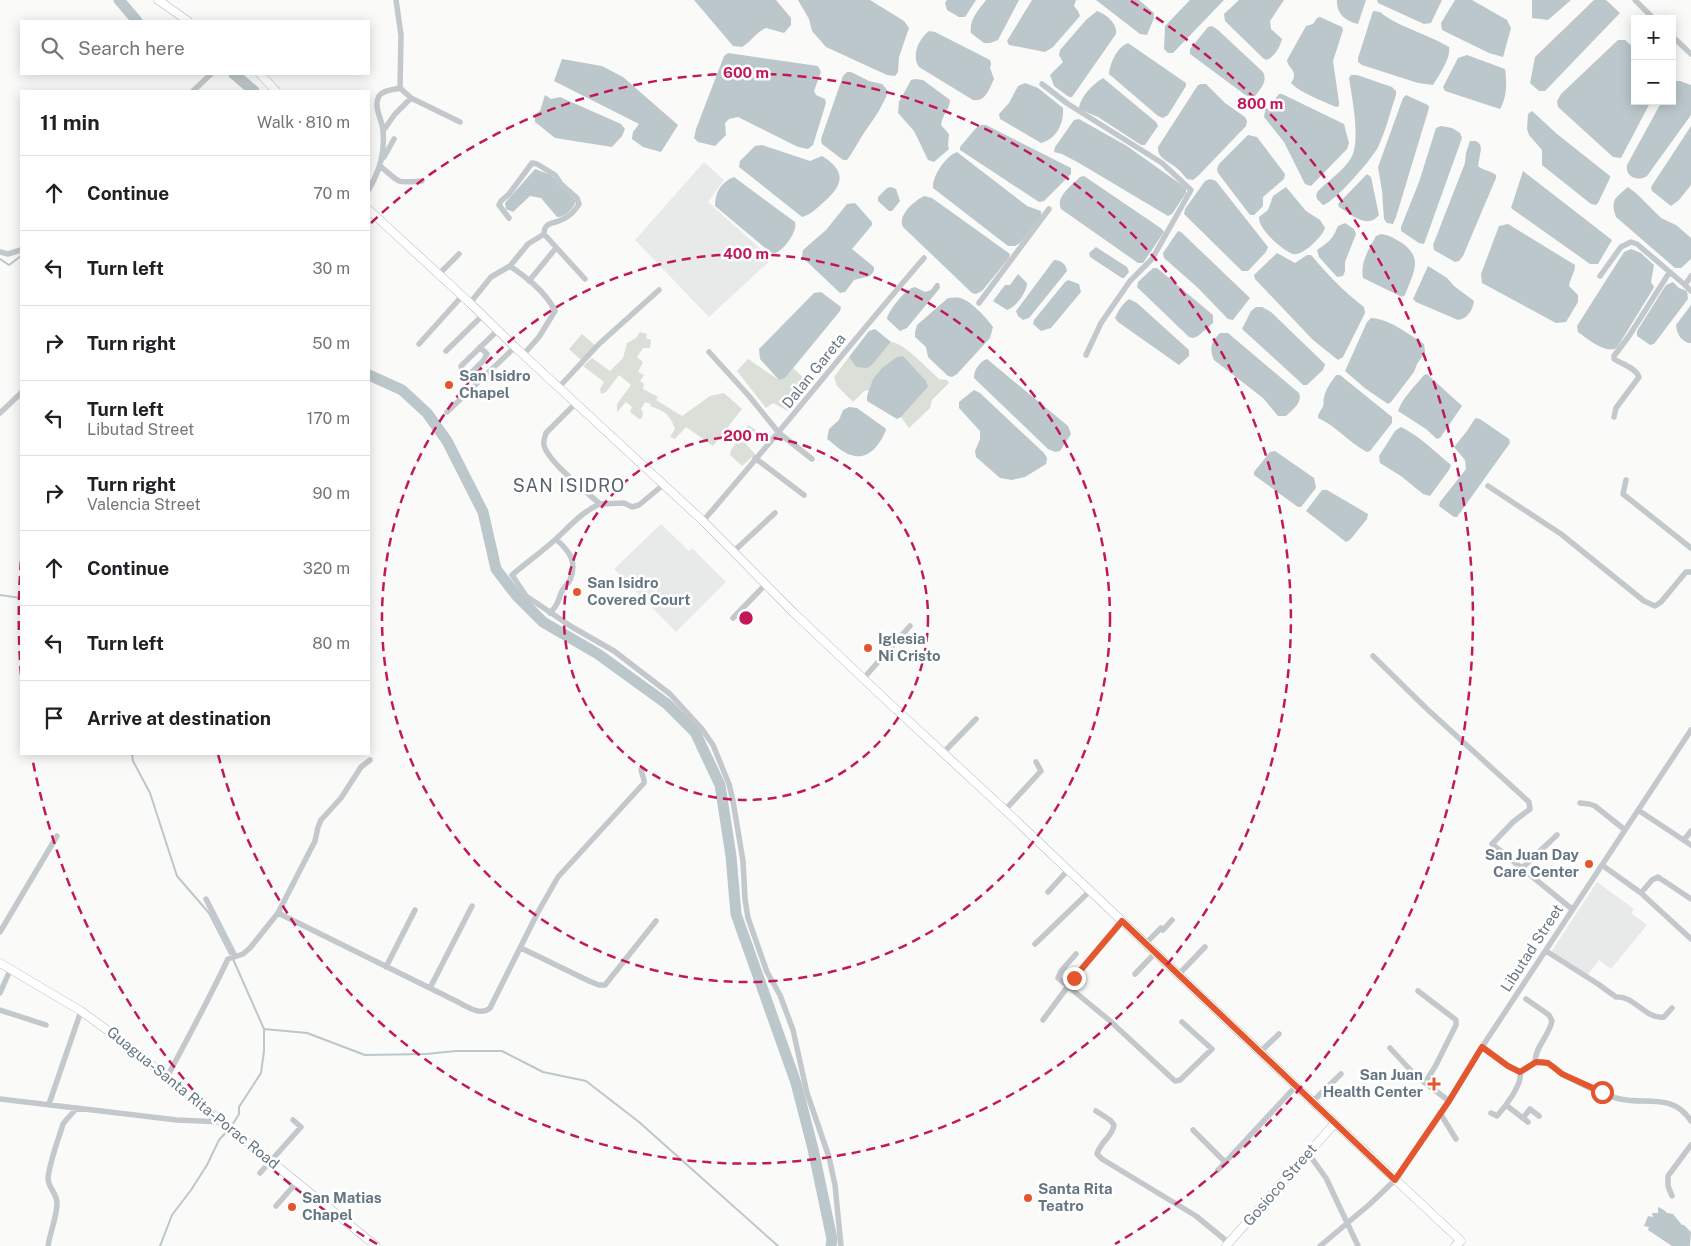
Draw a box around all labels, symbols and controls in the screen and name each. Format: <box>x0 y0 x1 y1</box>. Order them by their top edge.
map controls <box>1631 15 1676 105</box>
button: + <box>1631 15 1676 60</box>
search box <box>20 20 370 75</box>
icon: search <box>38 34 66 62</box>
text: Search here <box>78 37 185 59</box>
button: − <box>1631 60 1676 105</box>
text: 600 m <box>723 64 769 81</box>
text: 800 m <box>1237 95 1283 112</box>
text: 11 min <box>40 110 100 135</box>
text: Walk · 810 m <box>257 113 350 132</box>
icon: ahead <box>40 179 68 207</box>
text: Continue <box>87 182 169 204</box>
text: 70 m <box>313 184 350 203</box>
text: 400 m <box>723 245 769 262</box>
icon: left <box>40 254 68 282</box>
text: Turn left <box>87 257 164 279</box>
text: 30 m <box>313 259 350 278</box>
icon: right <box>40 329 68 357</box>
street label: Dalan Gareta <box>778 330 849 411</box>
text: Turn right <box>87 332 176 354</box>
text: 50 m <box>312 334 350 353</box>
place label: San Isidro Chapel <box>459 367 531 401</box>
marker: San Isidro Chapel <box>443 379 455 391</box>
text: Turn left <box>87 398 164 420</box>
icon: left <box>40 404 68 432</box>
text: 170 m <box>307 409 350 428</box>
text: Libutad Street <box>87 420 194 439</box>
text: 200 m <box>723 427 769 444</box>
text: Turn right <box>87 473 176 495</box>
district label: SAN ISIDRO <box>513 475 625 496</box>
icon: right <box>40 479 68 507</box>
text: 90 m <box>313 484 350 503</box>
text: Valencia Street <box>87 495 201 514</box>
icon: ahead <box>40 554 68 582</box>
text: Continue <box>87 557 169 579</box>
text: 320 m <box>303 559 350 578</box>
place label: San Isidro Covered Court <box>587 574 690 608</box>
marker: San Isidro Covered Court <box>571 586 583 598</box>
centre of rings <box>737 609 755 627</box>
icon: left <box>40 629 68 657</box>
place label: Iglesia Ni Cristo <box>878 630 941 664</box>
text: Turn left <box>87 632 164 654</box>
text: 80 m <box>312 634 350 653</box>
marker: Iglesia Ni Cristo <box>862 642 874 654</box>
icon: arrive <box>40 704 68 732</box>
text: Arrive at destination <box>87 707 271 729</box>
place label: San Juan Day Care Center <box>1485 846 1580 880</box>
marker: San Juan Day Care Center <box>1583 858 1595 870</box>
street label: Libutad Street <box>1497 901 1566 995</box>
route end <box>1063 967 1086 990</box>
street label: Guagua-Santa Rita-Porac Road <box>104 1023 283 1172</box>
place label: San Juan Health Center <box>1323 1066 1423 1100</box>
marker: San Juan Health Center <box>1427 1077 1441 1091</box>
route start <box>1591 1081 1614 1104</box>
street label: Gosioco Street <box>1239 1140 1320 1229</box>
place label: Santa Rita Teatro <box>1038 1180 1113 1214</box>
place label: San Matias Chapel <box>302 1189 382 1223</box>
marker: Santa Rita Teatro <box>1022 1192 1034 1204</box>
marker: San Matias Chapel <box>286 1201 298 1213</box>

